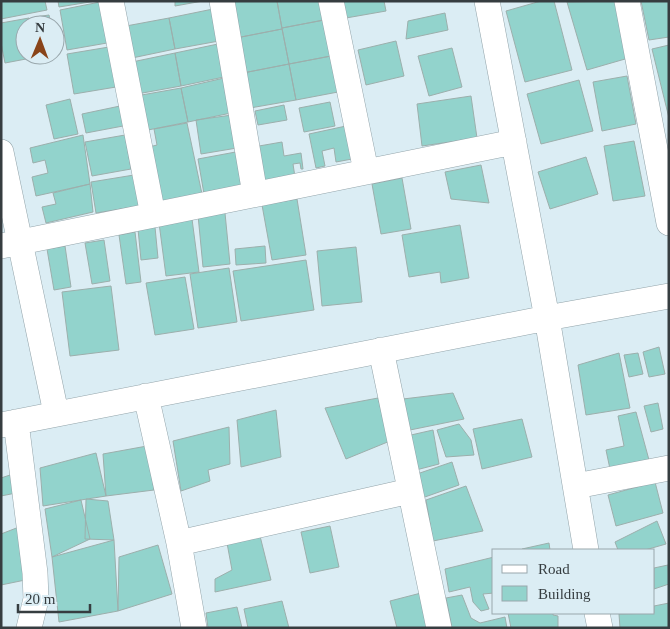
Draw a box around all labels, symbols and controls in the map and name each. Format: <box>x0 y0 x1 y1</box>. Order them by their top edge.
north arrow <box>15 15 65 65</box>
text: N <box>35 20 45 35</box>
legend <box>492 549 655 614</box>
text: Road <box>538 561 570 577</box>
scale bar <box>18 582 90 614</box>
text: Building <box>538 586 591 602</box>
text: 20 m <box>25 591 56 607</box>

